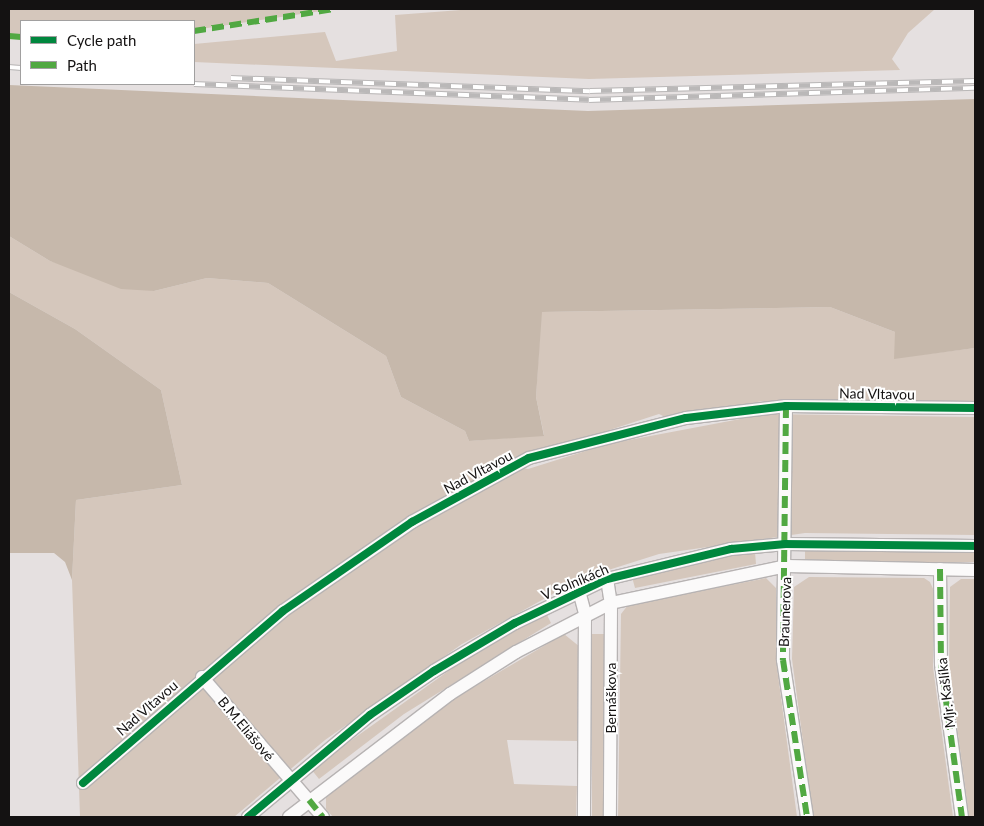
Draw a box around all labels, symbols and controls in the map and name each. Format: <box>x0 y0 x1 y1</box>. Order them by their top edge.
legend <box>20 20 195 85</box>
text: Cycle path <box>67 31 136 49</box>
text: Path <box>67 56 97 74</box>
street label: Nad Vltavou <box>839 385 915 403</box>
street label: Nad Vltavou <box>440 447 516 497</box>
street label: V Solníkách <box>539 560 611 604</box>
street label: Braunerova <box>775 577 795 647</box>
street label: Mjr. Kašlíka <box>933 657 959 729</box>
street label: Bernáškova <box>603 663 619 733</box>
street label: Nad Vltavou <box>113 677 181 739</box>
street label: B.M.Eliášové <box>214 694 278 764</box>

